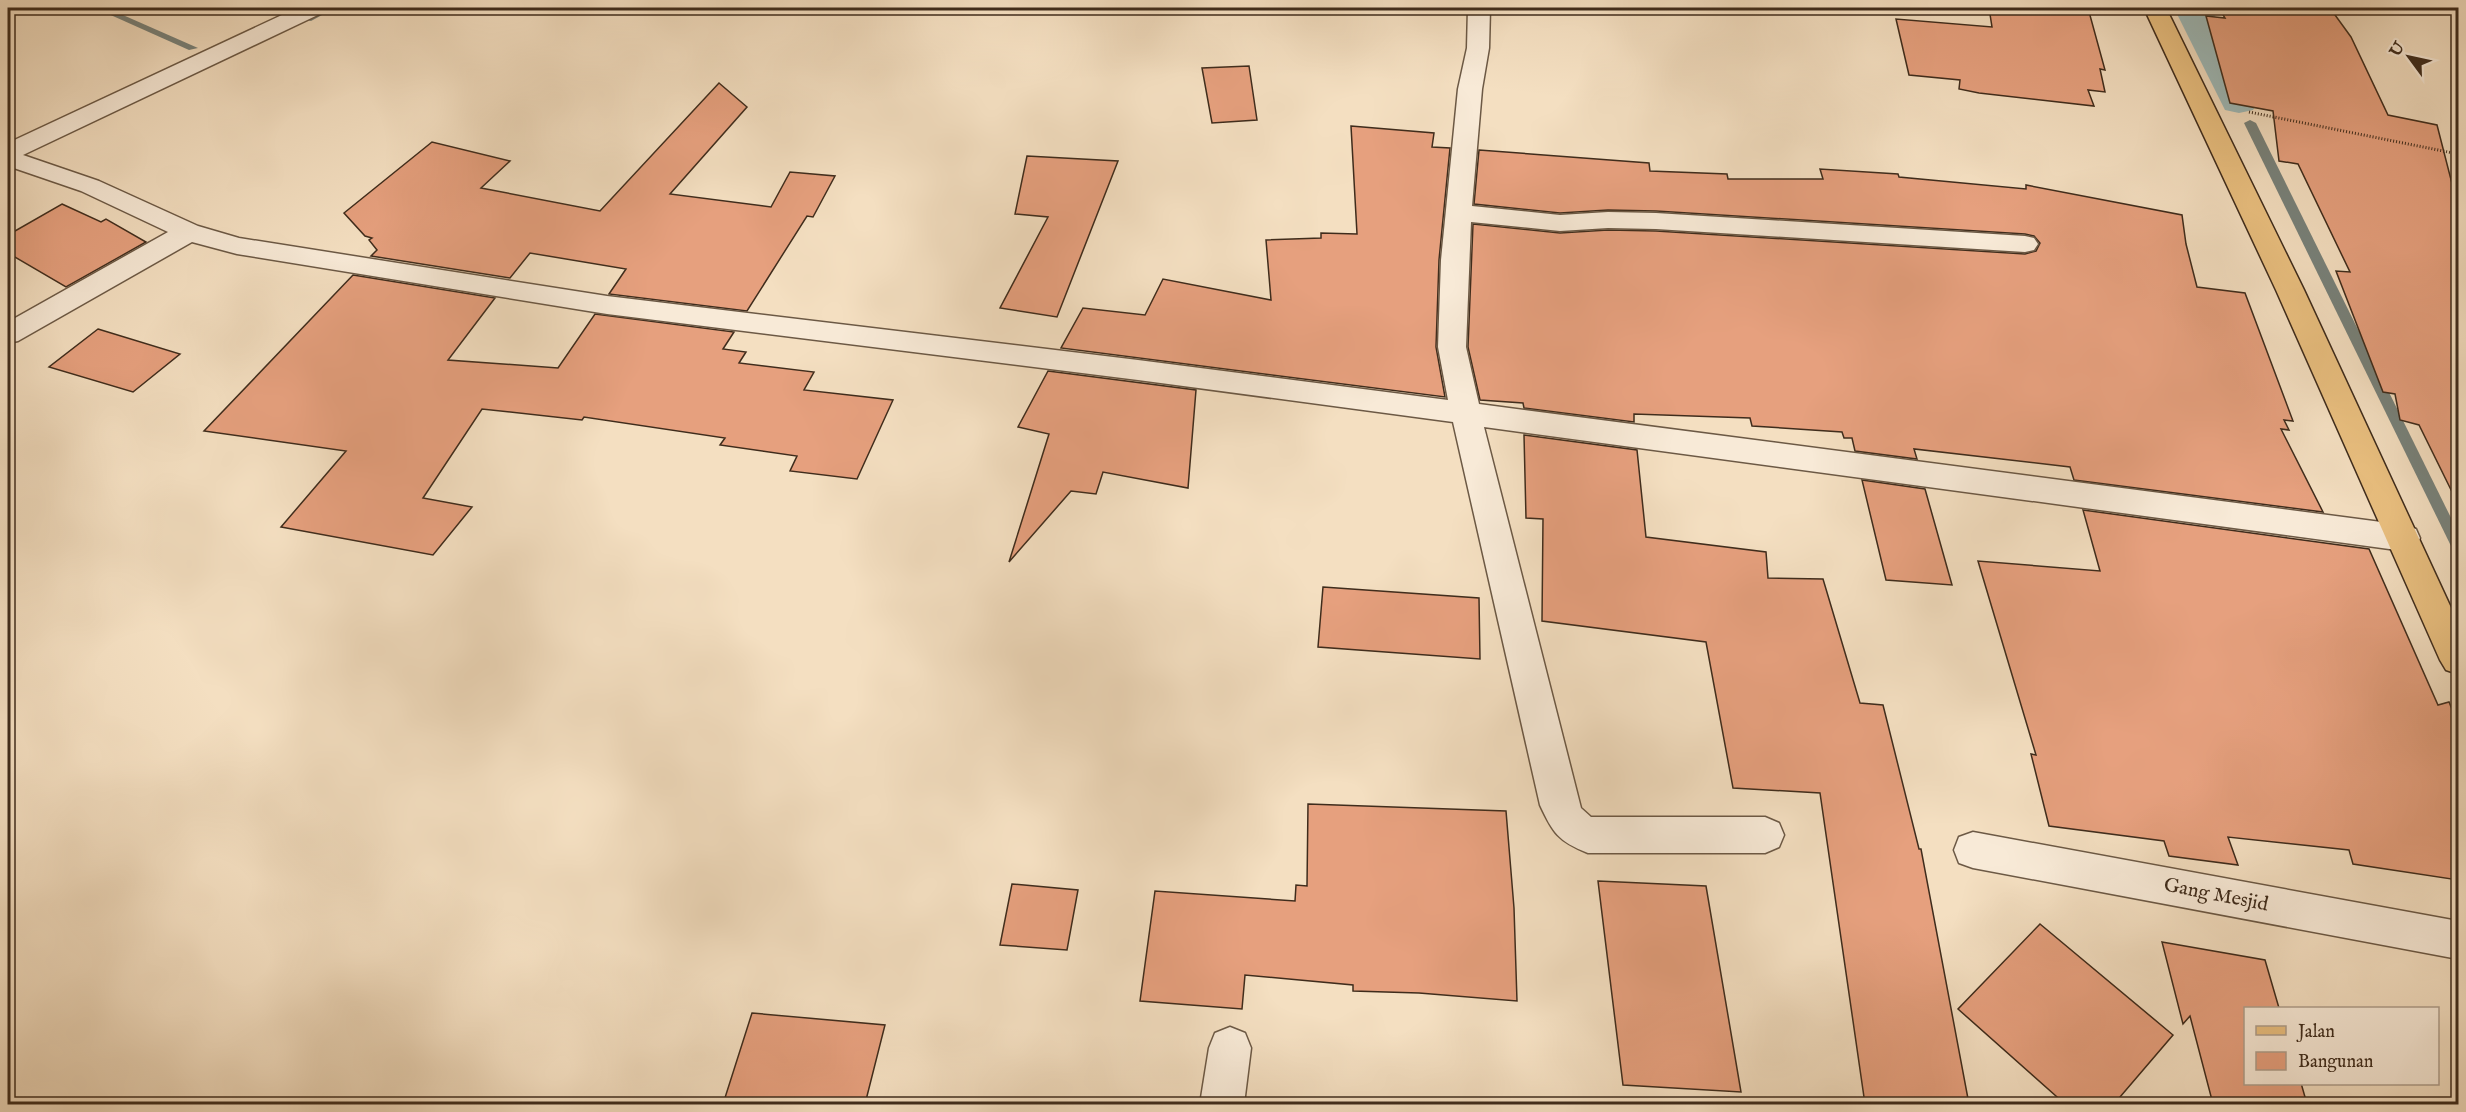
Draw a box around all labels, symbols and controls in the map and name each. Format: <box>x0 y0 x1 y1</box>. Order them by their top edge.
north arrow <box>2379 27 2439 87</box>
text: U <box>2385 38 2410 62</box>
street label: Gang Mesjid <box>2162 873 2271 917</box>
legend <box>2244 1007 2439 1085</box>
text: Jalan <box>2296 1021 2335 1044</box>
text: Bangunan <box>2298 1051 2374 1074</box>

